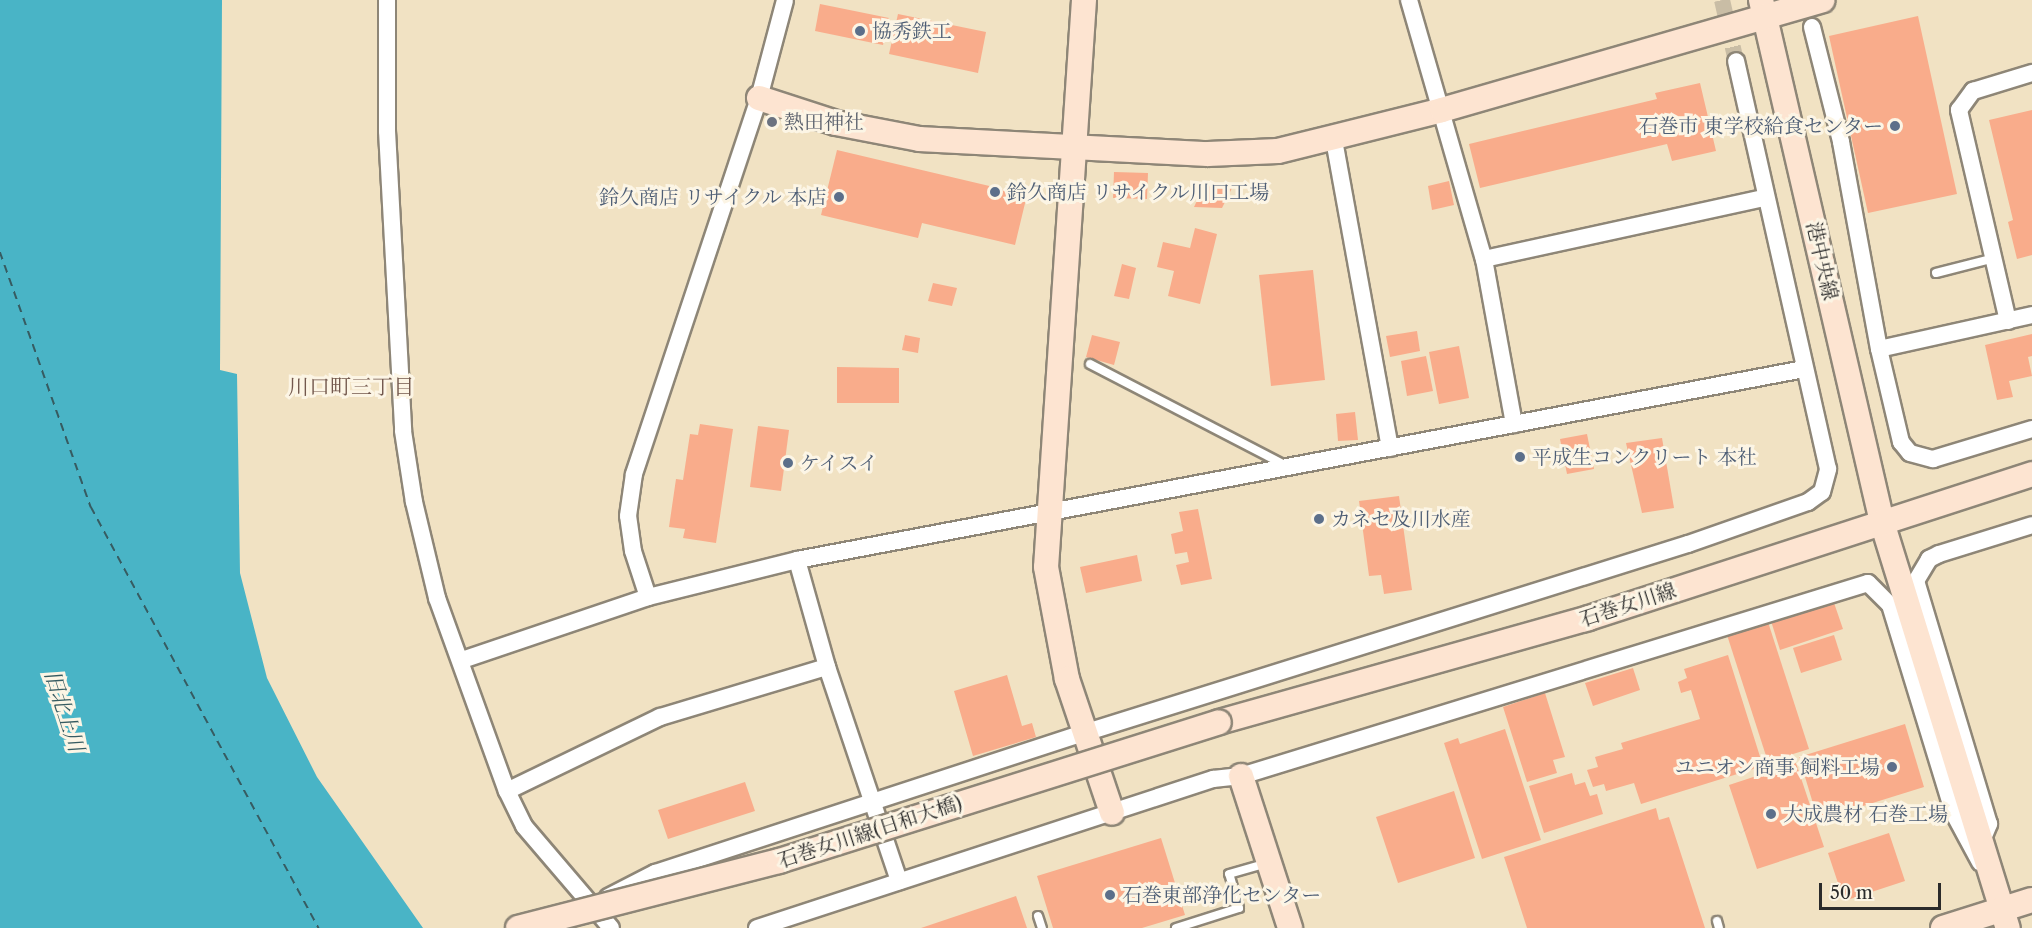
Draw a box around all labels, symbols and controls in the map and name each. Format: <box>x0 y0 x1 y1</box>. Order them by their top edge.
place label: 協秀鉄工 <box>872 19 952 43</box>
marker: 協秀鉄工 <box>853 24 867 38</box>
place label: 熱田神社 <box>784 110 864 134</box>
place label: 石巻市 東学校給食センター <box>1638 114 1883 138</box>
marker: 熱田神社 <box>765 115 779 129</box>
marker: 石巻市 東学校給食センター <box>1888 119 1902 133</box>
place label: 鈴久商店 リサイクル川口工場 <box>1007 180 1272 204</box>
place label: 鈴久商店 リサイクル 本店 <box>596 185 827 209</box>
marker: 鈴久商店 リサイクル川口工場 <box>988 185 1002 199</box>
marker: 鈴久商店 リサイクル 本店 <box>832 190 846 204</box>
street label: 港中央線 <box>1801 219 1843 303</box>
district label: 川口町三丁目 <box>288 374 414 400</box>
place label: 平成生コンクリート 本社 <box>1532 445 1757 469</box>
marker: 平成生コンクリート 本社 <box>1513 450 1527 464</box>
place label: ケイスイ <box>800 451 880 475</box>
marker: ケイスイ <box>781 456 795 470</box>
place label: カネセ及川水産 <box>1331 507 1471 531</box>
marker: カネセ及川水産 <box>1312 512 1326 526</box>
street label: 石巻女川線 <box>1577 578 1679 632</box>
water label: 旧北上川 <box>39 667 89 755</box>
place label: ユニオン商事 飼料工場 <box>1675 755 1880 779</box>
marker: ユニオン商事 飼料工場 <box>1885 760 1899 774</box>
street label: 石巻女川線(日和大橋) <box>775 791 965 873</box>
place label: 大成農材 石巻工場 <box>1783 802 1948 826</box>
marker: 大成農材 石巻工場 <box>1764 807 1778 821</box>
scale bar <box>1822 871 1944 909</box>
text: 50 m <box>1830 882 1873 904</box>
place label: 石巻東部浄化センター <box>1122 883 1322 907</box>
marker: 石巻東部浄化センター <box>1103 888 1117 902</box>

